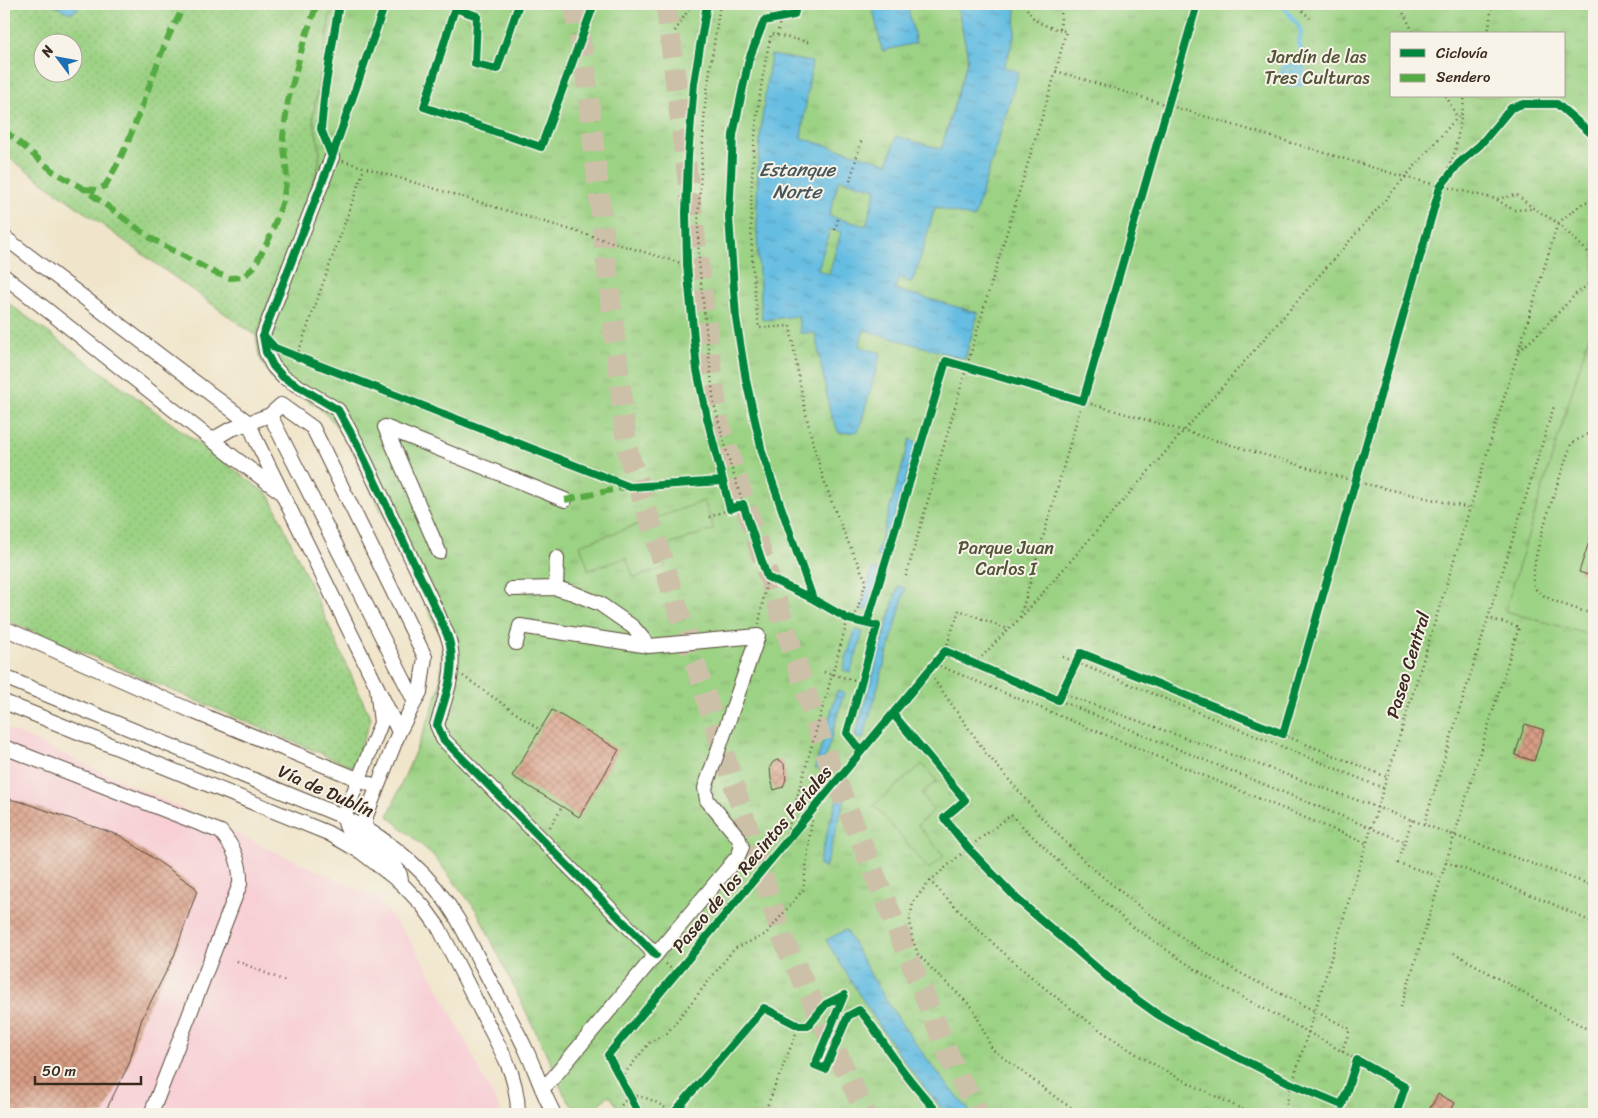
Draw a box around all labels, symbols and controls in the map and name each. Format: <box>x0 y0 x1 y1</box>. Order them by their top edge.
north arrow <box>32 32 82 82</box>
legend <box>1390 32 1566 98</box>
text: N <box>34 40 61 63</box>
text: Ciclovía <box>1436 40 1488 66</box>
park label: Jardín de las Tres Culturas <box>1264 41 1370 94</box>
text: Sendero <box>1436 64 1491 90</box>
water label: Estanque Norte <box>759 153 837 208</box>
park label: Parque Juan Carlos I <box>958 532 1054 585</box>
street label: Paseo Central <box>1377 607 1440 722</box>
street label: Vía de Dublín <box>273 756 380 827</box>
street label: Paseo de los Recintos Feriales <box>664 757 841 960</box>
scale bar <box>35 1053 141 1085</box>
text: 50 m <box>42 1058 77 1084</box>

